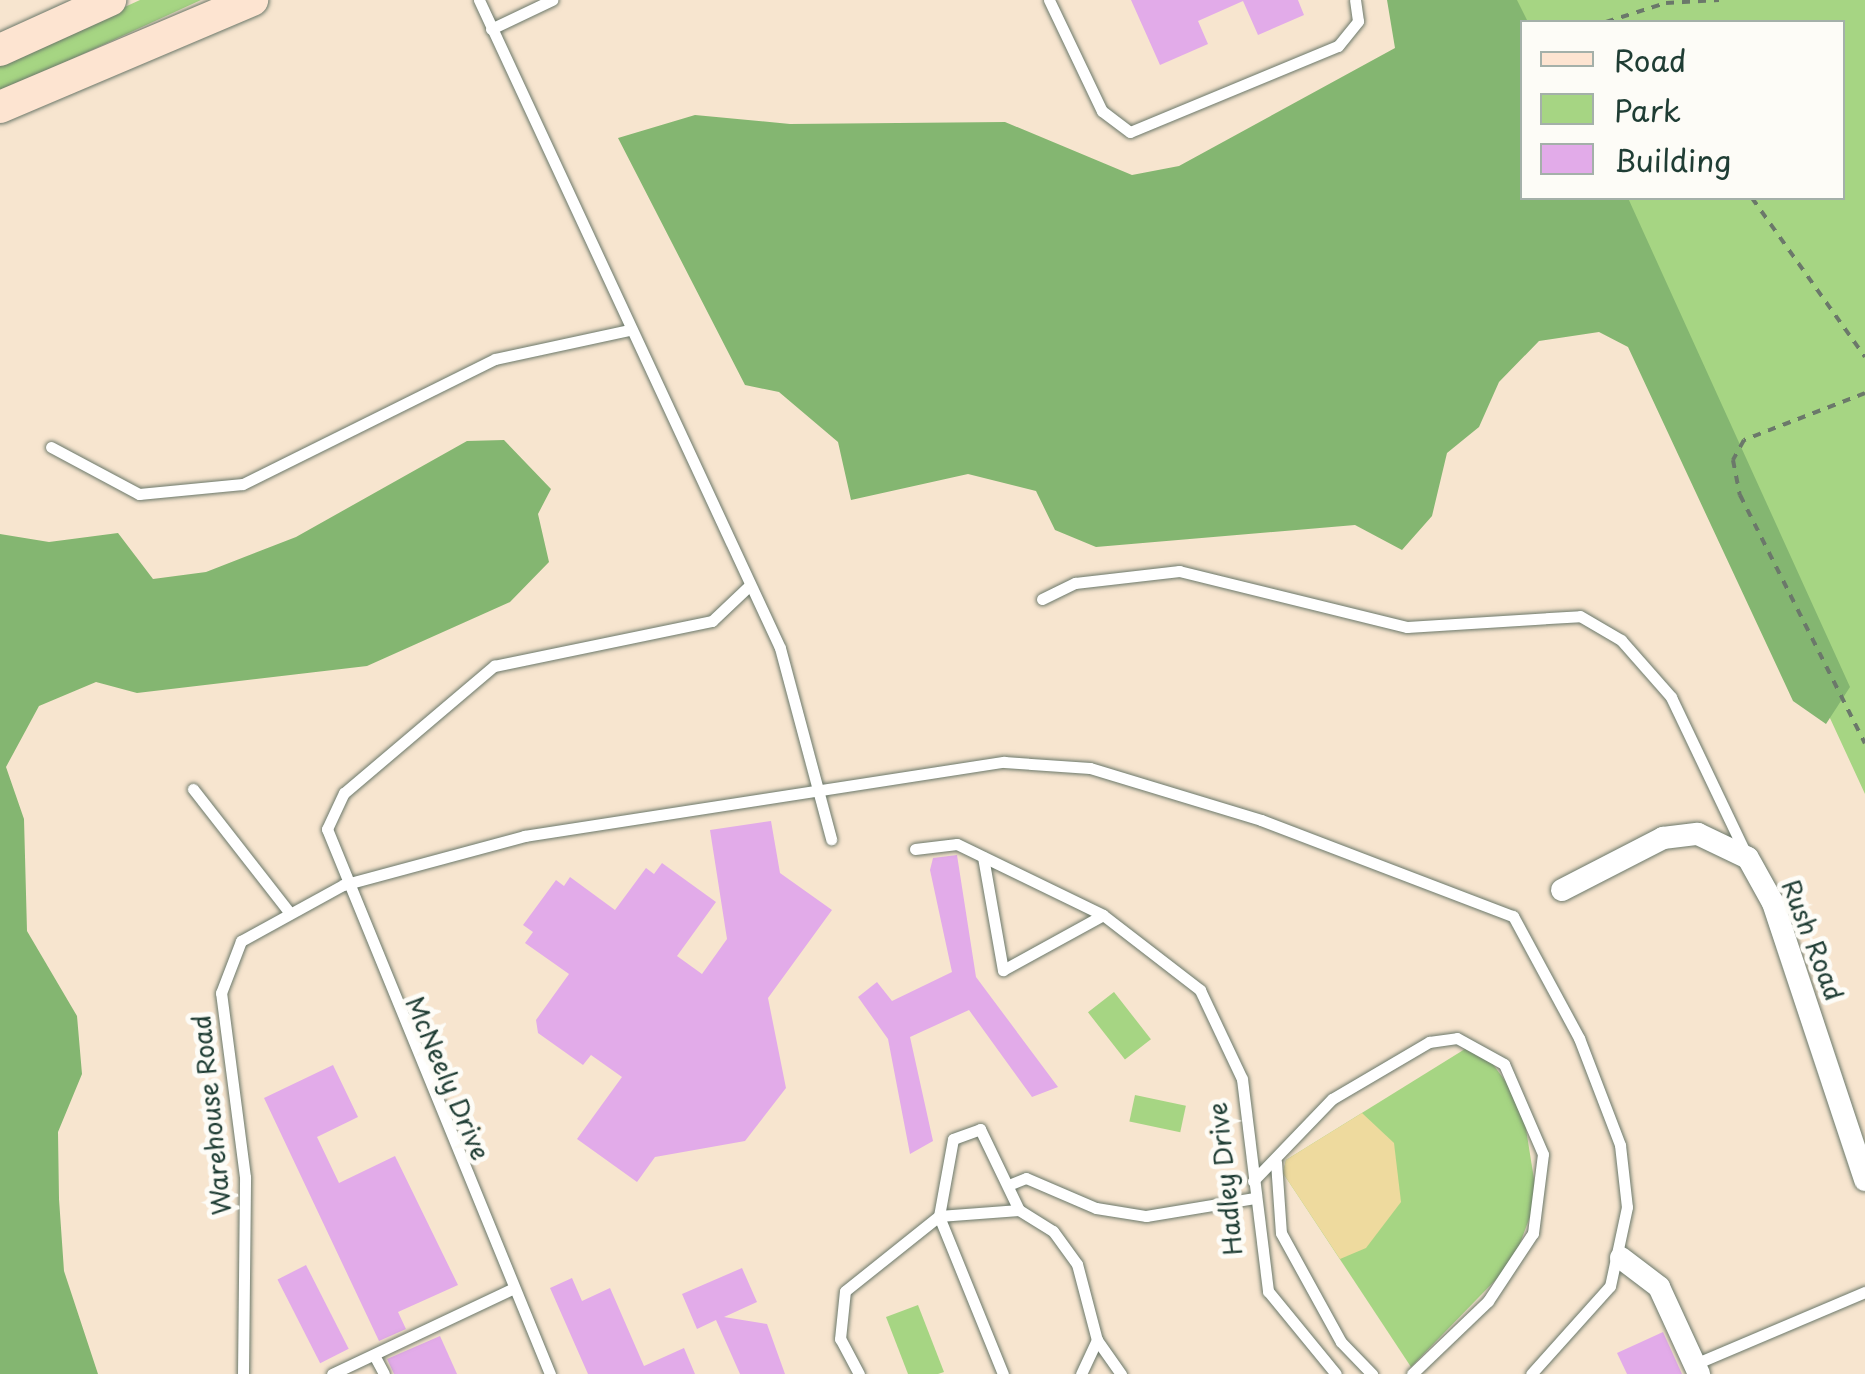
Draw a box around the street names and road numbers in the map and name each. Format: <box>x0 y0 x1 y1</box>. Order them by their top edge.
street label: Rush Road <box>1776 876 1850 1004</box>
street label: McNeely Drive <box>400 992 496 1164</box>
street label: Warehouse Road <box>186 1013 236 1217</box>
street label: Hadley Drive <box>1202 1100 1248 1258</box>

